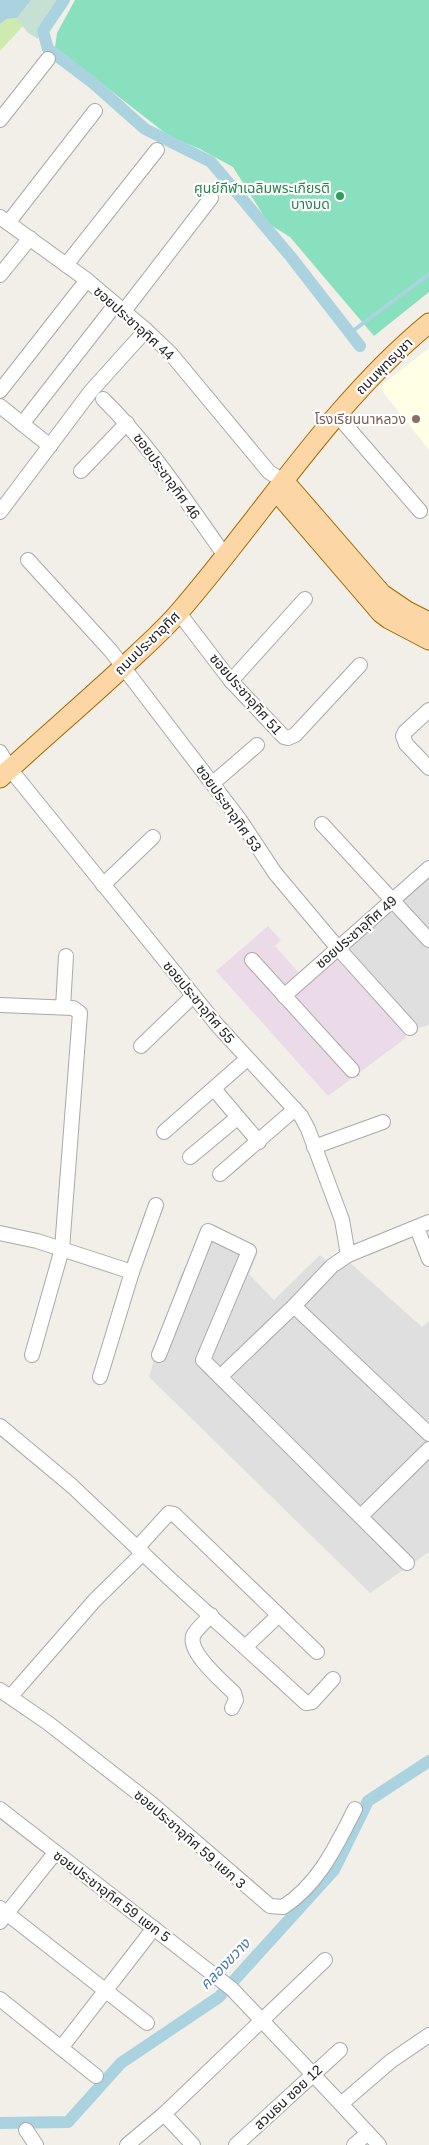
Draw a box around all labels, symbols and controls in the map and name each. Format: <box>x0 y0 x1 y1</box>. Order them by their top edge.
place label: ศูนย์กีฬาเฉลิมพระเกียรติ บางมด <box>194 180 330 212</box>
marker: ศูนย์กีฬาเฉลิมพระเกียรติ บางมด <box>334 190 346 202</box>
street label: ซอยประชาอุทิศ 44 <box>90 283 178 364</box>
street label: ถนนพุทธบูชา <box>352 334 416 398</box>
place label: โรงเรียนนาหลวง <box>315 411 406 427</box>
marker: โรงเรียนนาหลวง <box>410 413 422 425</box>
street label: ซอยประชาอุทิศ 46 <box>130 430 204 523</box>
street label: ถนนประชาอุทิศ <box>111 608 184 679</box>
street label: ซอยประชาอุทิศ 51 <box>206 650 286 739</box>
street label: ซอยประชาอุทิศ 53 <box>192 761 265 855</box>
street label: ซอยประชาอุทิศ 49 <box>312 892 401 972</box>
street label: ซอยประชาอุทิศ 55 <box>159 958 238 1047</box>
street label: ซอยประชาอุทิศ 59 แยก 3 <box>130 1786 249 1893</box>
street label: ซอยประชาอุทิศ 59 แยก 5 <box>50 1847 174 1946</box>
water label: คลองขวาง <box>196 1934 254 1993</box>
street label: สวนธน ซอย 12 <box>251 2061 325 2133</box>

